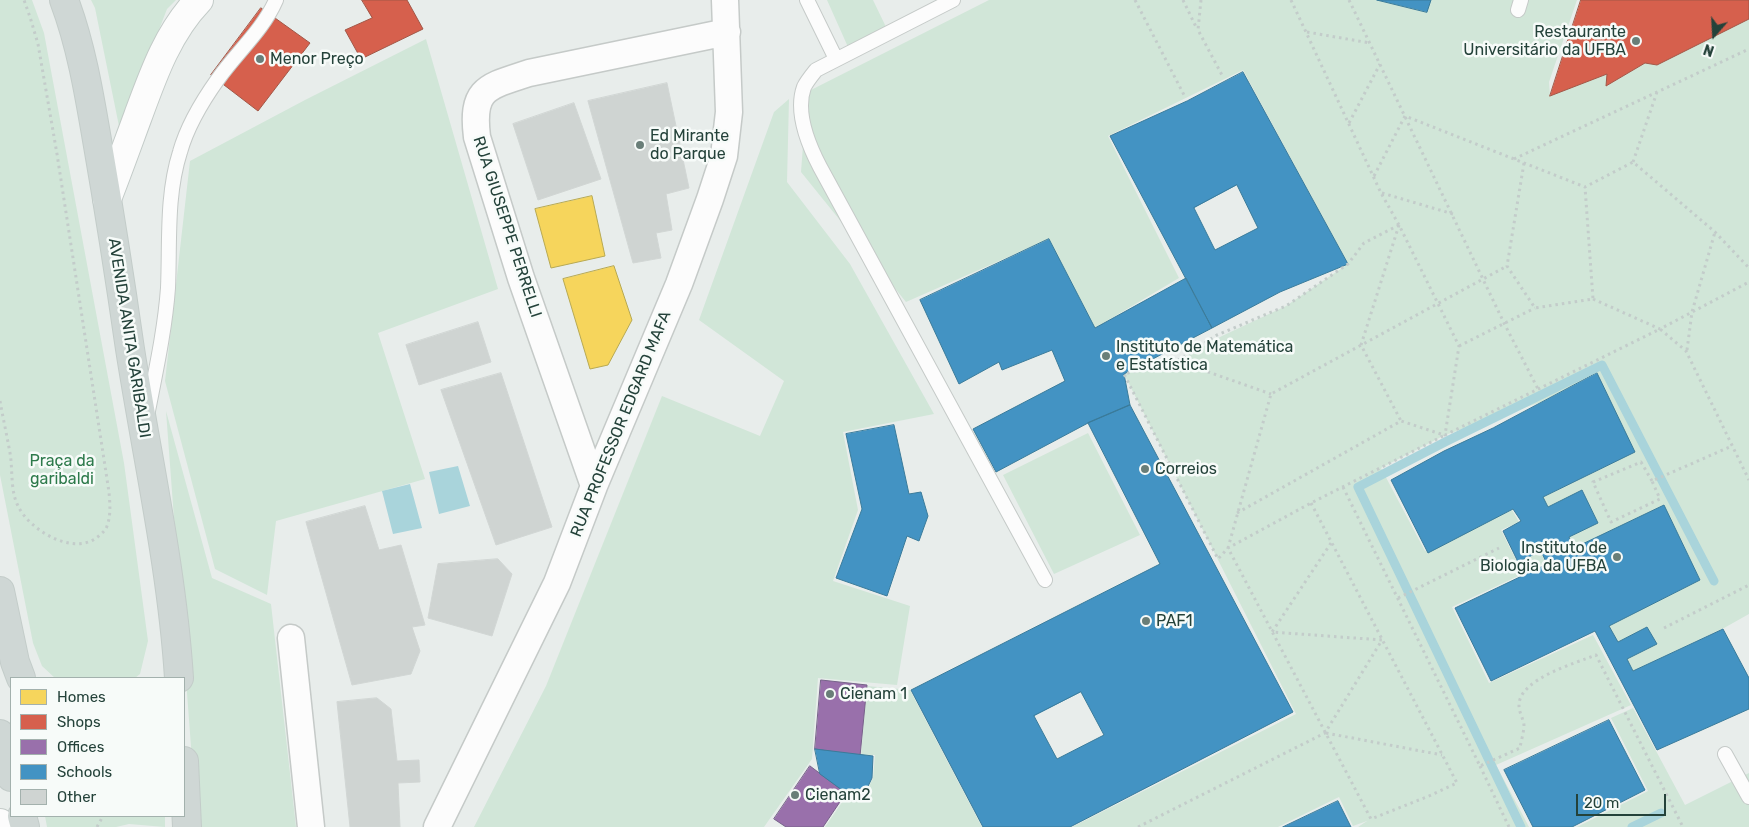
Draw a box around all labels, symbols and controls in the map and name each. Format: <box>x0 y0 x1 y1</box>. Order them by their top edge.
north arrow <box>1689 10 1739 60</box>
place label: Restaurante Universitário da UFBA <box>1463 22 1626 60</box>
marker: Restaurante Universitário da UFBA <box>1630 35 1642 47</box>
text: N <box>1701 40 1716 59</box>
place label: Menor Preço <box>270 49 364 69</box>
marker: Menor Preço <box>254 53 266 65</box>
place label: Ed Mirante do Parque <box>650 126 729 164</box>
street label: RUA GIUSEPPE PERRELLI <box>469 134 545 320</box>
marker: Ed Mirante do Parque <box>634 139 646 151</box>
street label: AVENIDA ANITA GARIBALDI <box>104 237 154 439</box>
street label: RUA PROFESSOR EDGARD MAFA <box>567 308 675 540</box>
place label: Instituto de Matemática e Estatística <box>1116 337 1293 375</box>
marker: Instituto de Matemática e Estatística <box>1100 350 1112 362</box>
park label: Praça da garibaldi <box>30 451 94 489</box>
place label: Correios <box>1155 459 1217 479</box>
marker: Correios <box>1139 463 1151 475</box>
place label: Instituto de Biologia da UFBA <box>1480 538 1607 576</box>
marker: Instituto de Biologia da UFBA <box>1611 551 1623 563</box>
place label: PAF1 <box>1156 611 1193 631</box>
marker: PAF1 <box>1140 615 1152 627</box>
legend <box>10 677 185 817</box>
place label: Cienam 1 <box>840 684 907 704</box>
text: Homes <box>57 688 106 706</box>
marker: Cienam 1 <box>824 688 836 700</box>
text: Shops <box>57 713 101 731</box>
text: Offices <box>57 738 104 756</box>
text: Schools <box>57 763 112 781</box>
scale bar <box>1579 784 1669 816</box>
place label: Cienam2 <box>805 785 871 805</box>
text: Other <box>57 788 96 806</box>
marker: Cienam2 <box>789 789 801 801</box>
text: 20 m <box>1584 794 1619 812</box>

